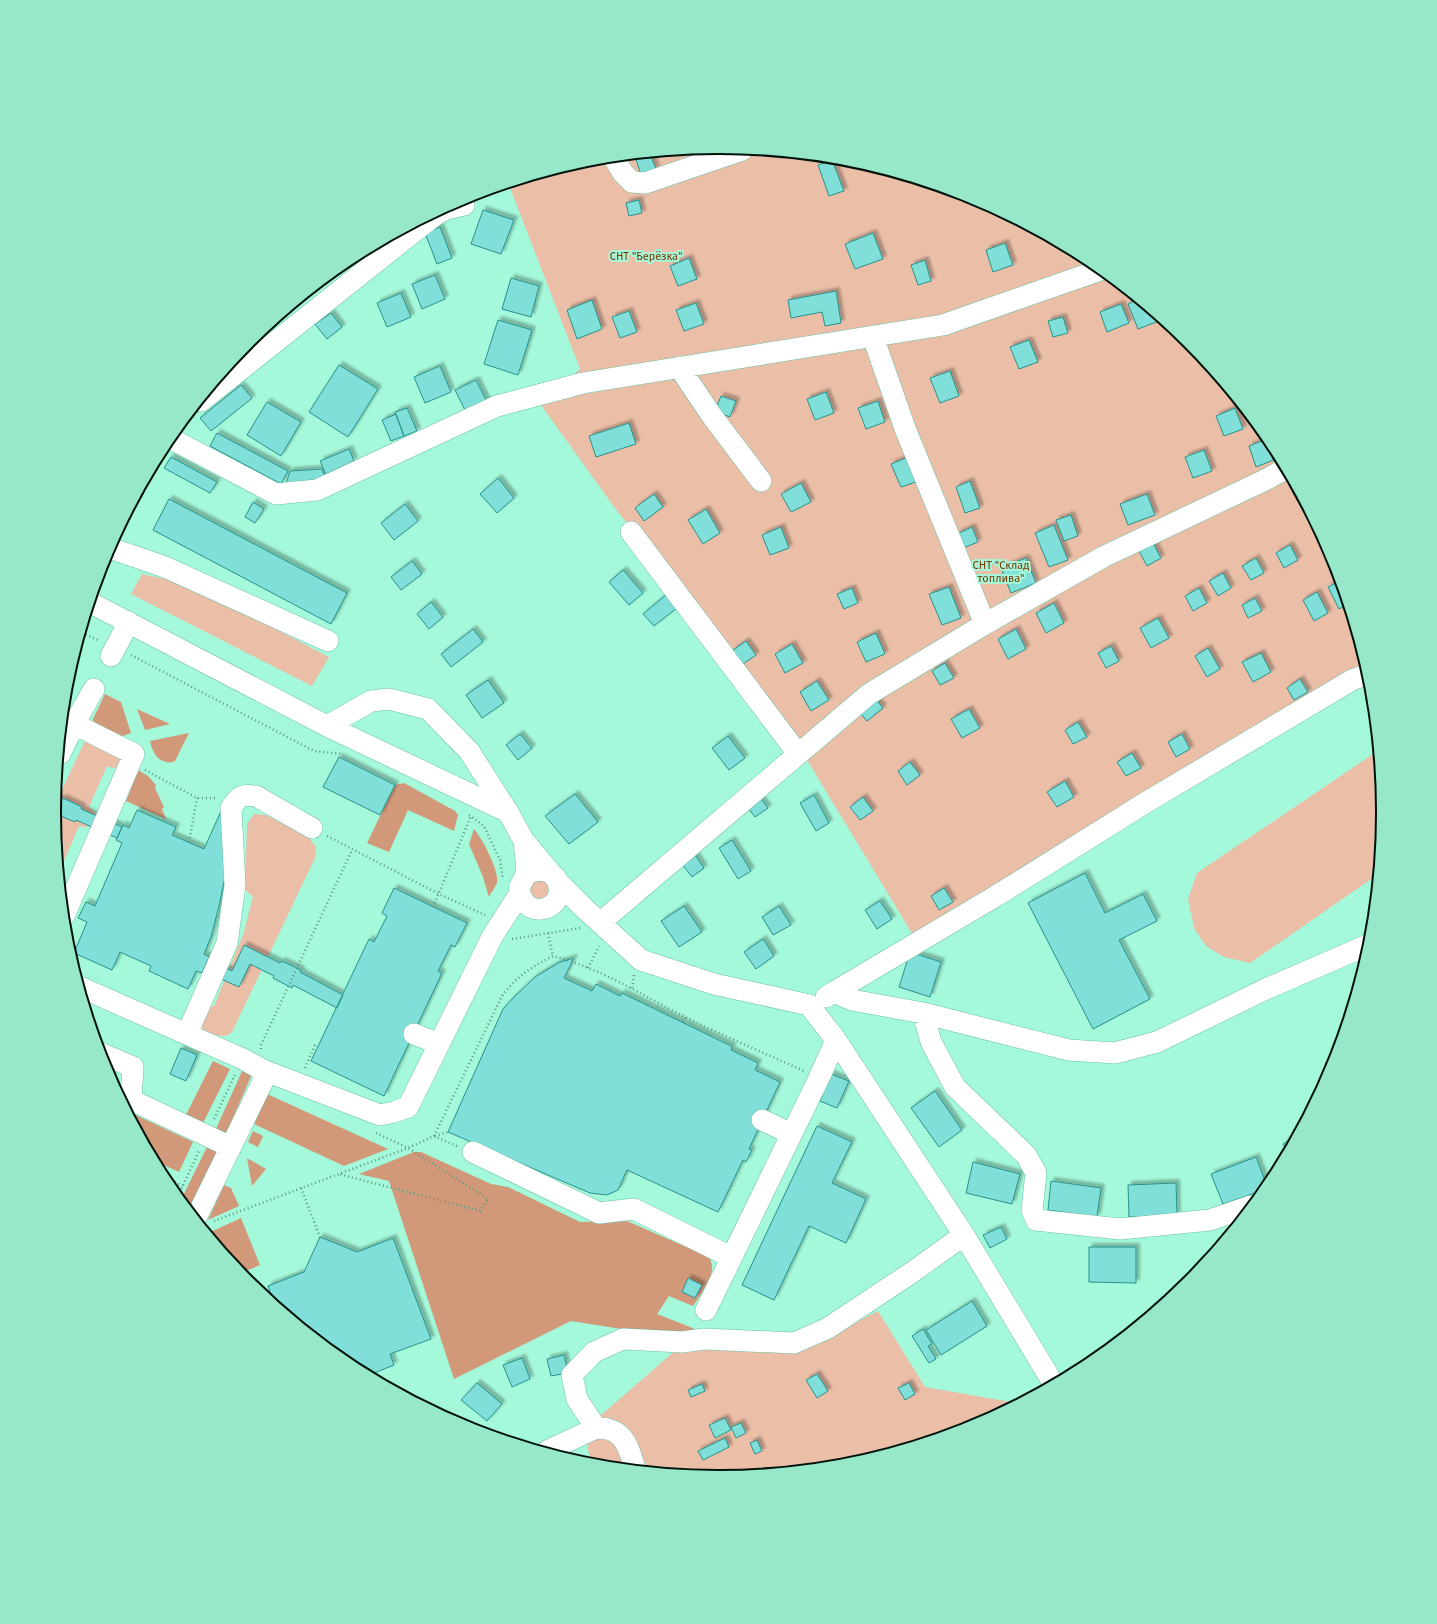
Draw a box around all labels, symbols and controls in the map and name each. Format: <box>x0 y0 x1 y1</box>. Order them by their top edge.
park label: СНТ "Берёзка" <box>610 250 682 263</box>
park label: СНТ "Склад топлива" <box>973 559 1029 585</box>

